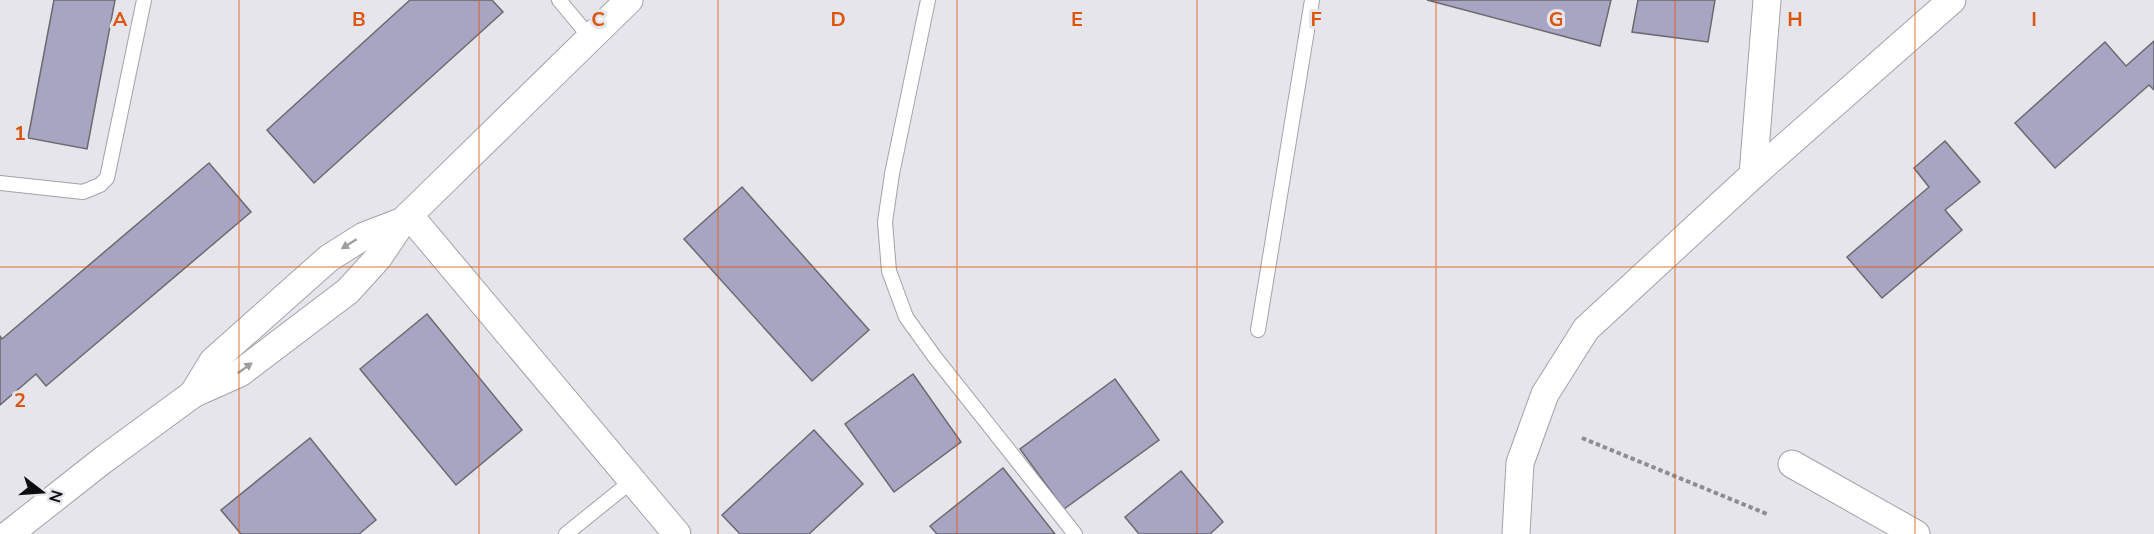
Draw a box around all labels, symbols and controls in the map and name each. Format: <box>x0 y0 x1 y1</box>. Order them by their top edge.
text: A <box>113 6 128 33</box>
text: B <box>352 6 366 33</box>
text: C <box>591 6 605 33</box>
text: D <box>830 6 846 33</box>
text: E <box>1071 6 1083 33</box>
text: F <box>1310 6 1322 33</box>
text: G <box>1549 6 1563 33</box>
text: H <box>1787 6 1803 33</box>
text: I <box>2031 6 2037 33</box>
text: 1 <box>14 120 26 147</box>
one-way arrow <box>341 239 357 250</box>
one-way arrow <box>237 362 253 374</box>
text: 2 <box>14 387 26 414</box>
north arrow <box>12 462 72 522</box>
text: N <box>43 487 68 505</box>

